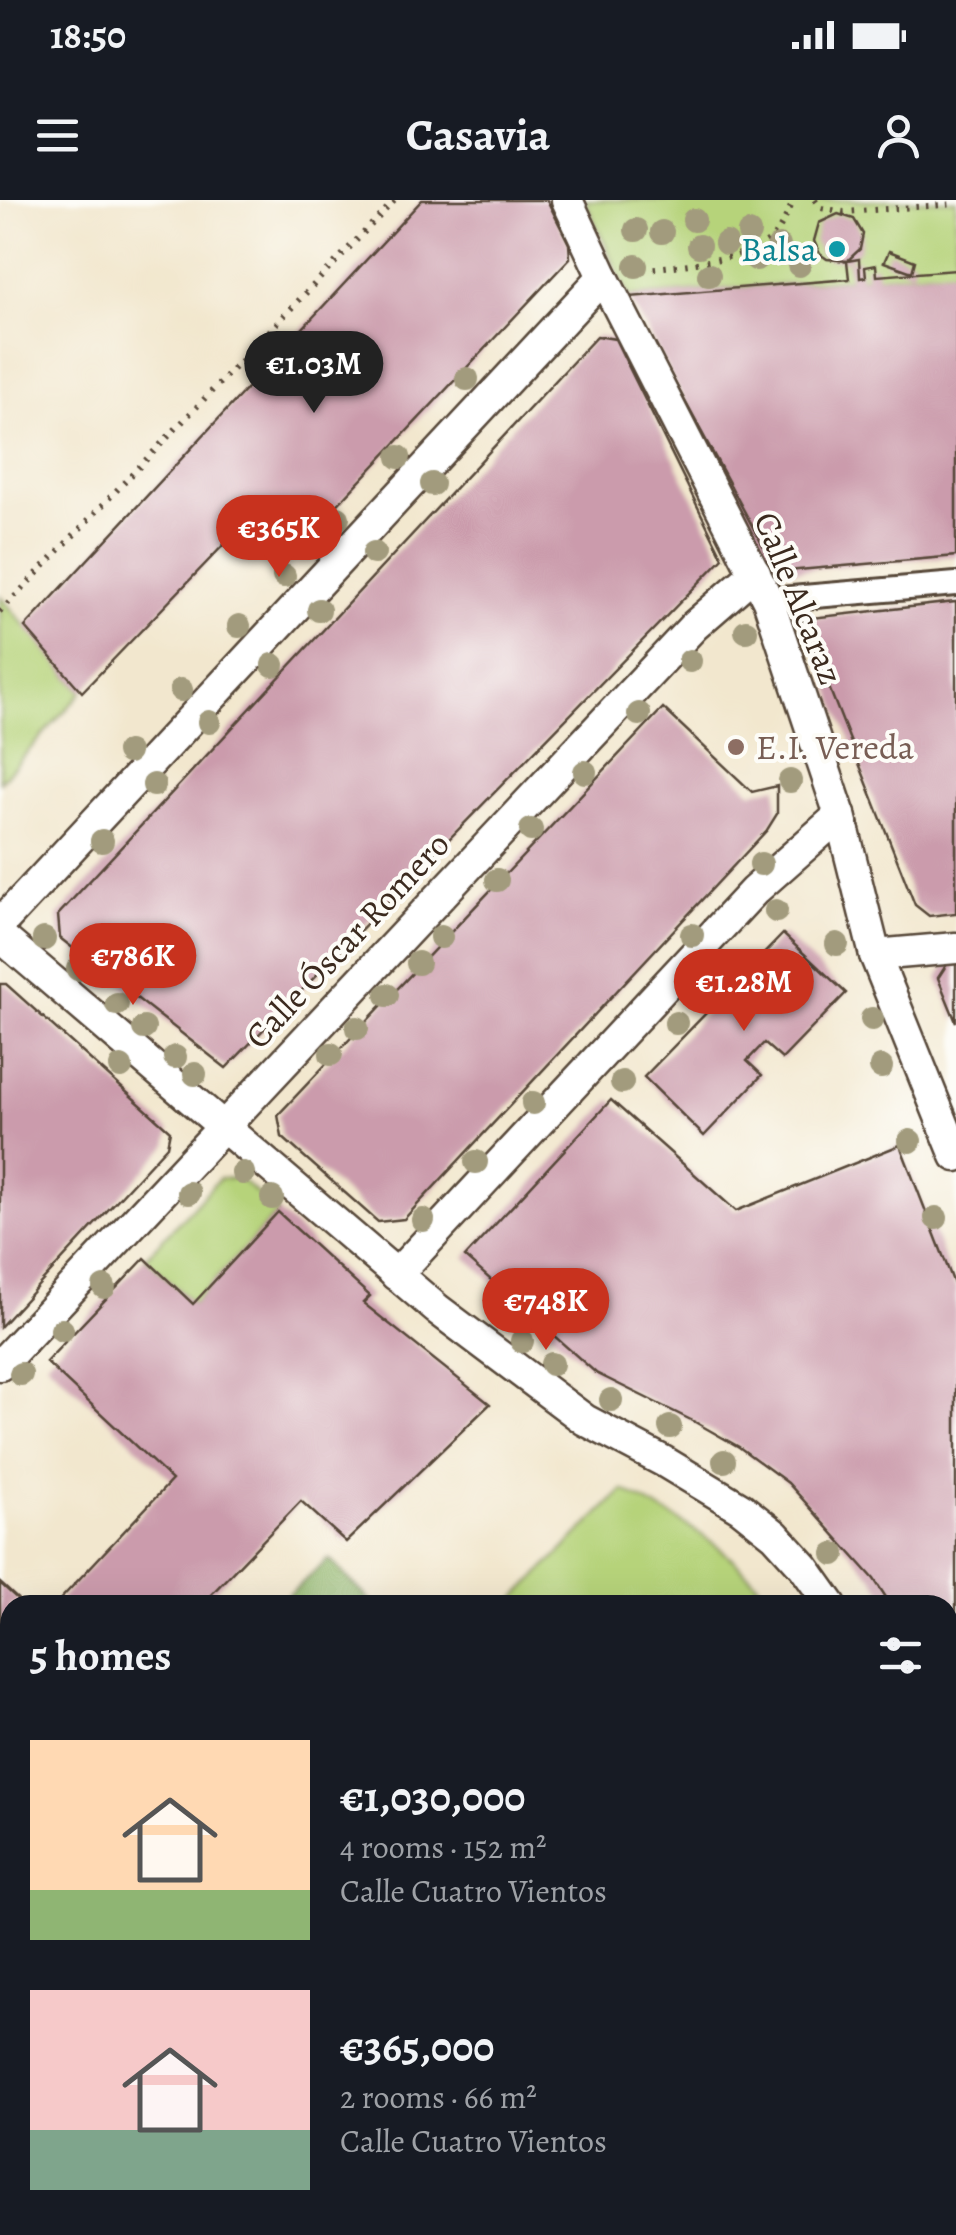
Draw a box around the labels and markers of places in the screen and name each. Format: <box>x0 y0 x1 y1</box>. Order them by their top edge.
place label: Balsa <box>741 225 818 273</box>
marker: Balsa <box>826 238 848 260</box>
pin: €1.03M <box>233 331 395 416</box>
pin: €365K <box>209 495 349 580</box>
place label: E.I. Vereda <box>756 723 915 771</box>
marker: E.I. Vereda <box>725 736 747 758</box>
pin: €786K <box>63 923 203 1008</box>
pin: €1.28M <box>663 949 825 1034</box>
pin: €748K <box>476 1268 616 1353</box>

